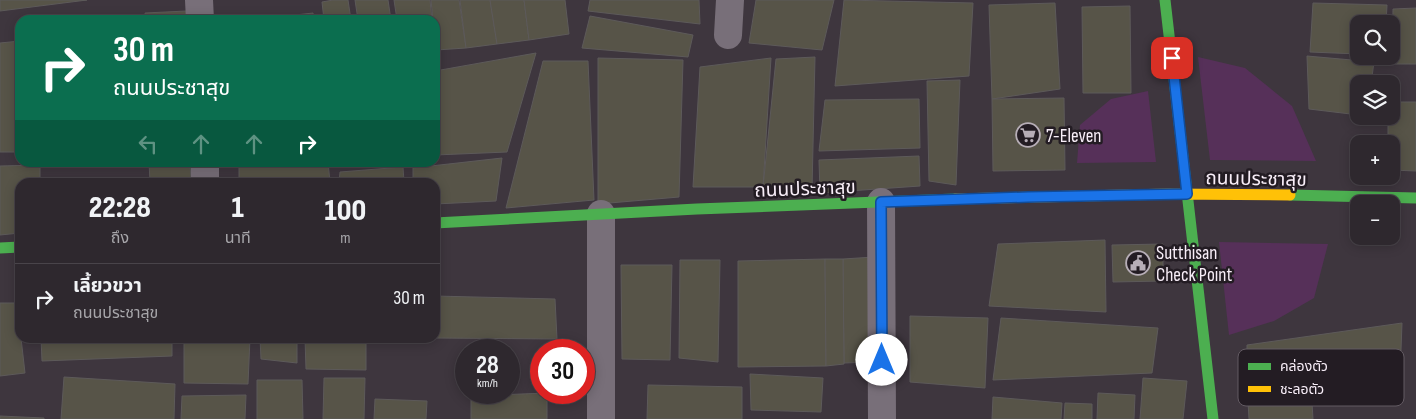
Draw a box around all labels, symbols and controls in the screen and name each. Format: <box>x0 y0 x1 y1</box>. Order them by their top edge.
map controls <box>1350 15 1400 245</box>
button: search <box>1350 15 1400 65</box>
text: 30 m <box>113 29 174 72</box>
icon: right <box>30 35 95 100</box>
pin <box>1151 37 1193 79</box>
icon: arrive <box>1158 44 1186 72</box>
text: ถนนประชาสุข <box>113 75 230 102</box>
button: layers <box>1350 75 1400 125</box>
supermarket icon: 7-Eleven <box>1015 122 1041 148</box>
place label: 7-Eleven <box>1046 125 1101 148</box>
icon: left <box>134 130 162 158</box>
icon: ahead <box>187 130 215 158</box>
icon: ahead <box>240 130 268 158</box>
icon: right <box>293 130 321 158</box>
button: + <box>1350 135 1400 185</box>
street label: ถนนประชาสุข <box>1205 167 1307 192</box>
street label: ถนนประชาสุข <box>754 176 856 203</box>
text: 22:28 <box>89 190 151 226</box>
text: 1 <box>232 190 244 226</box>
text: 100 <box>325 193 366 229</box>
button: − <box>1350 195 1400 245</box>
text: ถึง <box>111 229 129 248</box>
text: นาที <box>225 229 251 248</box>
text: m <box>340 229 351 248</box>
place label: Sutthisan Check Point <box>1156 242 1233 287</box>
public building icon: Sutthisan Check Point <box>1125 250 1151 276</box>
text: เลี้ยวขวา <box>73 275 142 298</box>
icon: right <box>30 285 58 313</box>
text: 30 m <box>393 287 425 310</box>
text: ถนนประชาสุข <box>73 304 158 323</box>
position arrow <box>855 333 907 385</box>
speed limit sign: 30 <box>530 339 595 404</box>
legend <box>1238 349 1404 406</box>
text: 28 <box>476 350 499 381</box>
text: คล่องตัว <box>1280 358 1328 375</box>
text: km/h <box>477 376 498 391</box>
text: ชะลอตัว <box>1280 381 1324 398</box>

